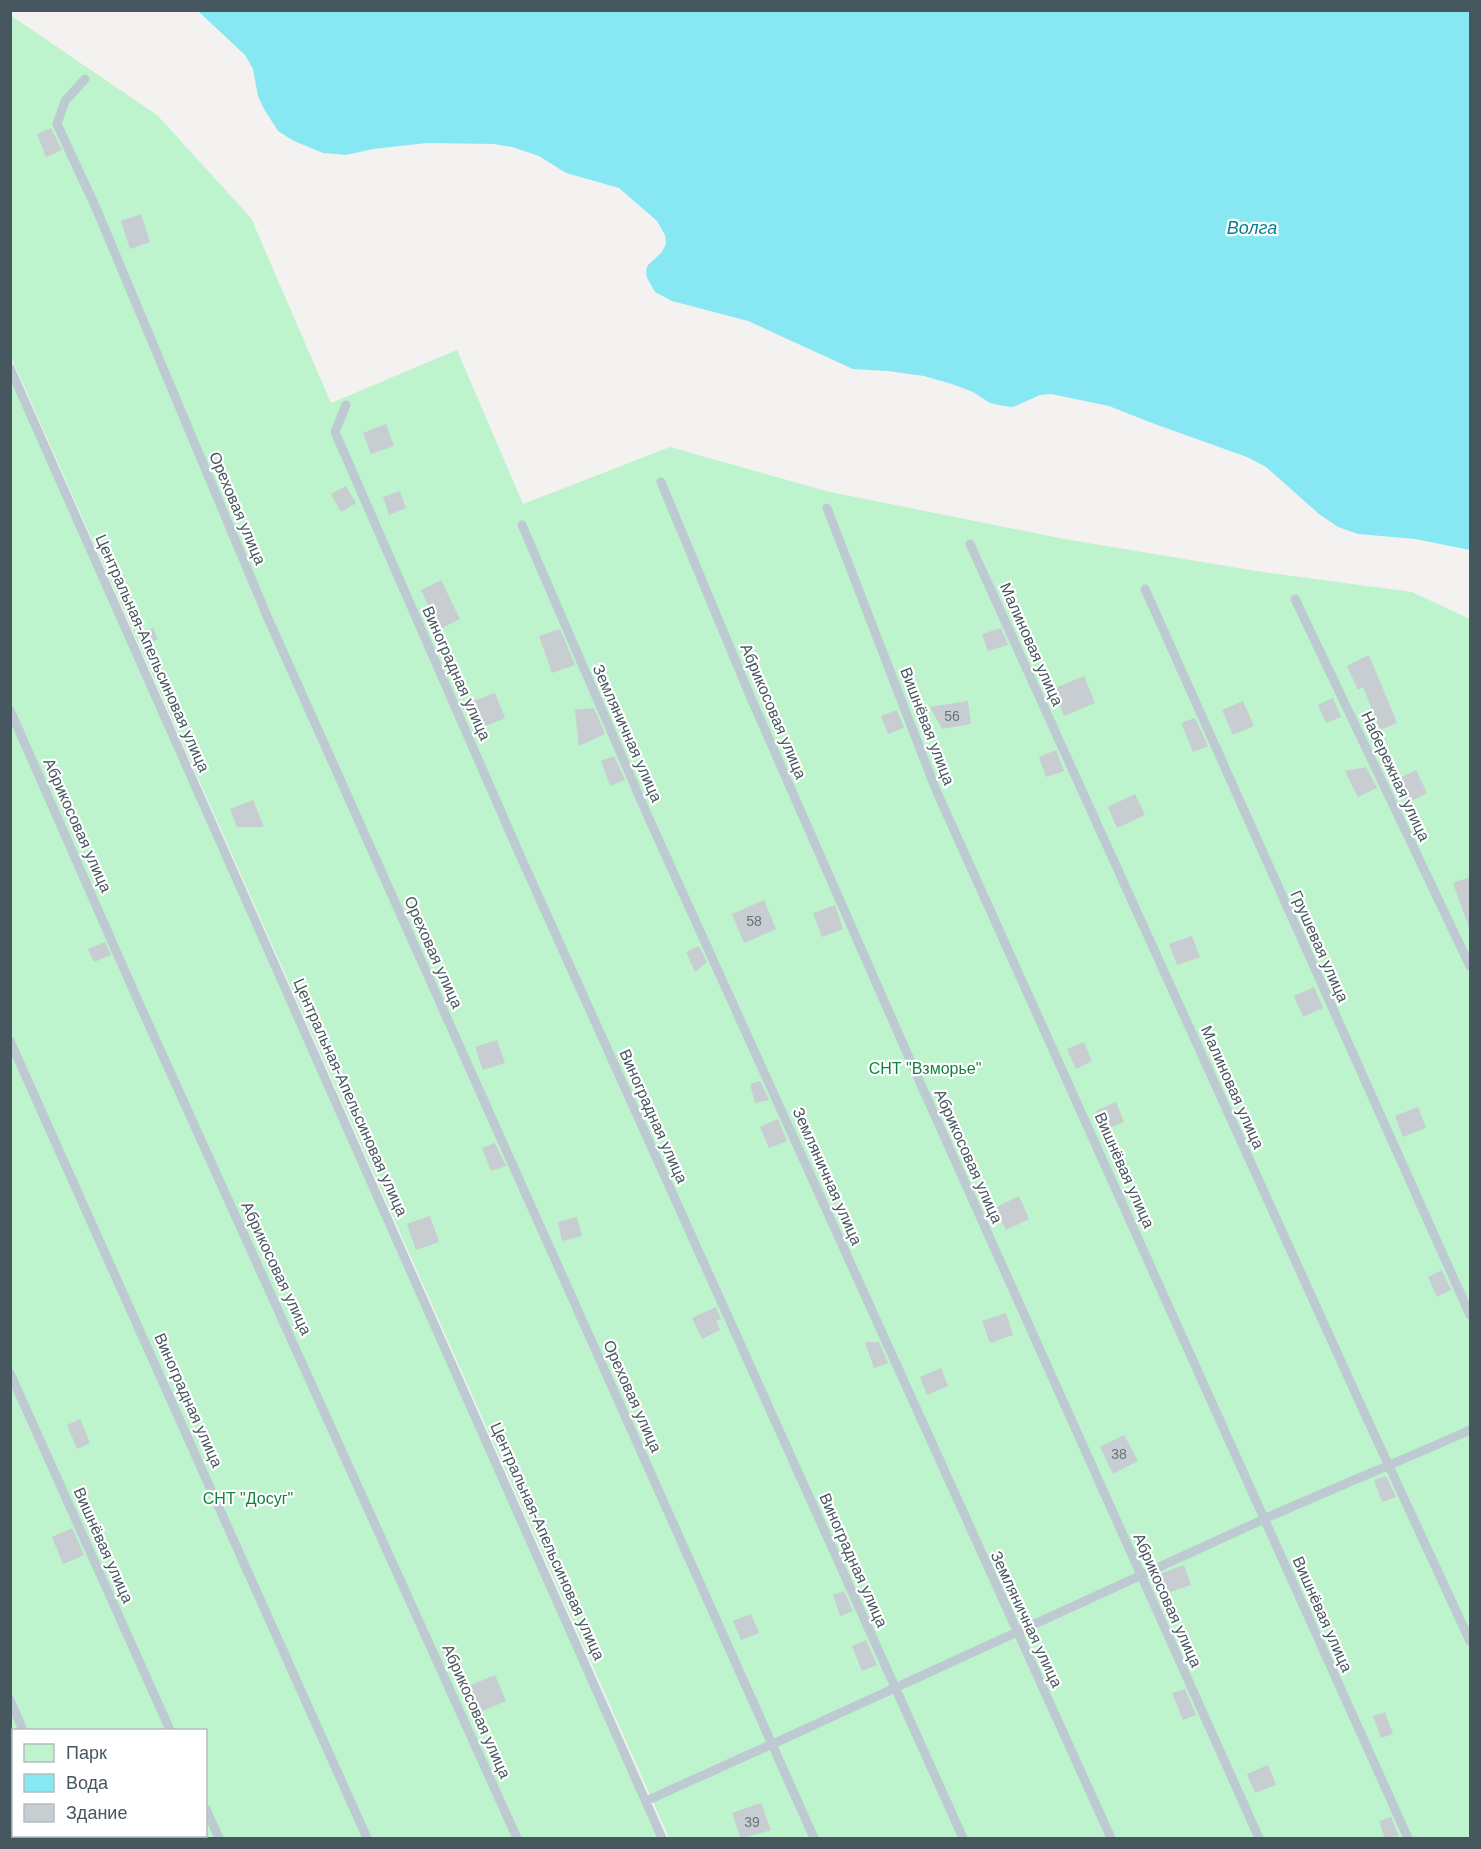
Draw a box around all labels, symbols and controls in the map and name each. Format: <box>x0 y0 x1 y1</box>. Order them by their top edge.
water label: Волга <box>1227 218 1277 238</box>
street label: Ореховая улица <box>206 449 269 567</box>
street label: Центральная-Апельсиновая улица <box>92 532 213 775</box>
street label: Малиновая улица <box>997 580 1066 708</box>
street label: Виноградная улица <box>419 603 494 743</box>
street label: Абрикосовая улица <box>737 641 810 781</box>
street label: Земляничная улица <box>590 662 666 805</box>
street label: Вишнёвая улица <box>897 665 958 787</box>
house number: 56 <box>944 708 960 724</box>
street label: Набережная улица <box>1358 709 1433 844</box>
street label: Абрикосовая улица <box>40 755 115 895</box>
street label: Грушевая улица <box>1287 888 1352 1005</box>
street label: Ореховая улица <box>401 894 466 1011</box>
house number: 58 <box>746 913 762 929</box>
street label: Центральная-Апельсиновая улица <box>290 976 411 1219</box>
street label: Малиновая улица <box>1198 1023 1267 1151</box>
street label: Виноградная улица <box>616 1046 691 1186</box>
park label: СНТ "Взморье" <box>869 1060 981 1077</box>
street label: Абрикосовая улица <box>931 1086 1006 1226</box>
street label: Земляничная улица <box>790 1105 866 1248</box>
street label: Вишнёвая улица <box>1091 1110 1158 1231</box>
street label: Абрикосовая улица <box>238 1199 315 1338</box>
street label: Виноградная улица <box>151 1330 226 1470</box>
street label: Ореховая улица <box>600 1338 665 1455</box>
street label: Центральная-Апельсиновая улица <box>487 1420 608 1663</box>
house number: 38 <box>1111 1446 1127 1462</box>
street label: Вишнёвая улица <box>70 1485 137 1606</box>
park label: СНТ "Досуг" <box>203 1490 293 1507</box>
street label: Виноградная улица <box>816 1490 891 1630</box>
street label: Абрикосовая улица <box>1130 1530 1205 1670</box>
street label: Земляничная улица <box>987 1548 1066 1690</box>
street label: Вишнёвая улица <box>1289 1554 1356 1675</box>
street label: Абрикосовая улица <box>439 1641 514 1781</box>
legend <box>12 1729 207 1837</box>
text: Парк <box>66 1743 107 1763</box>
text: Вода <box>66 1773 109 1793</box>
text: Здание <box>66 1803 127 1823</box>
house number: 39 <box>744 1814 760 1830</box>

